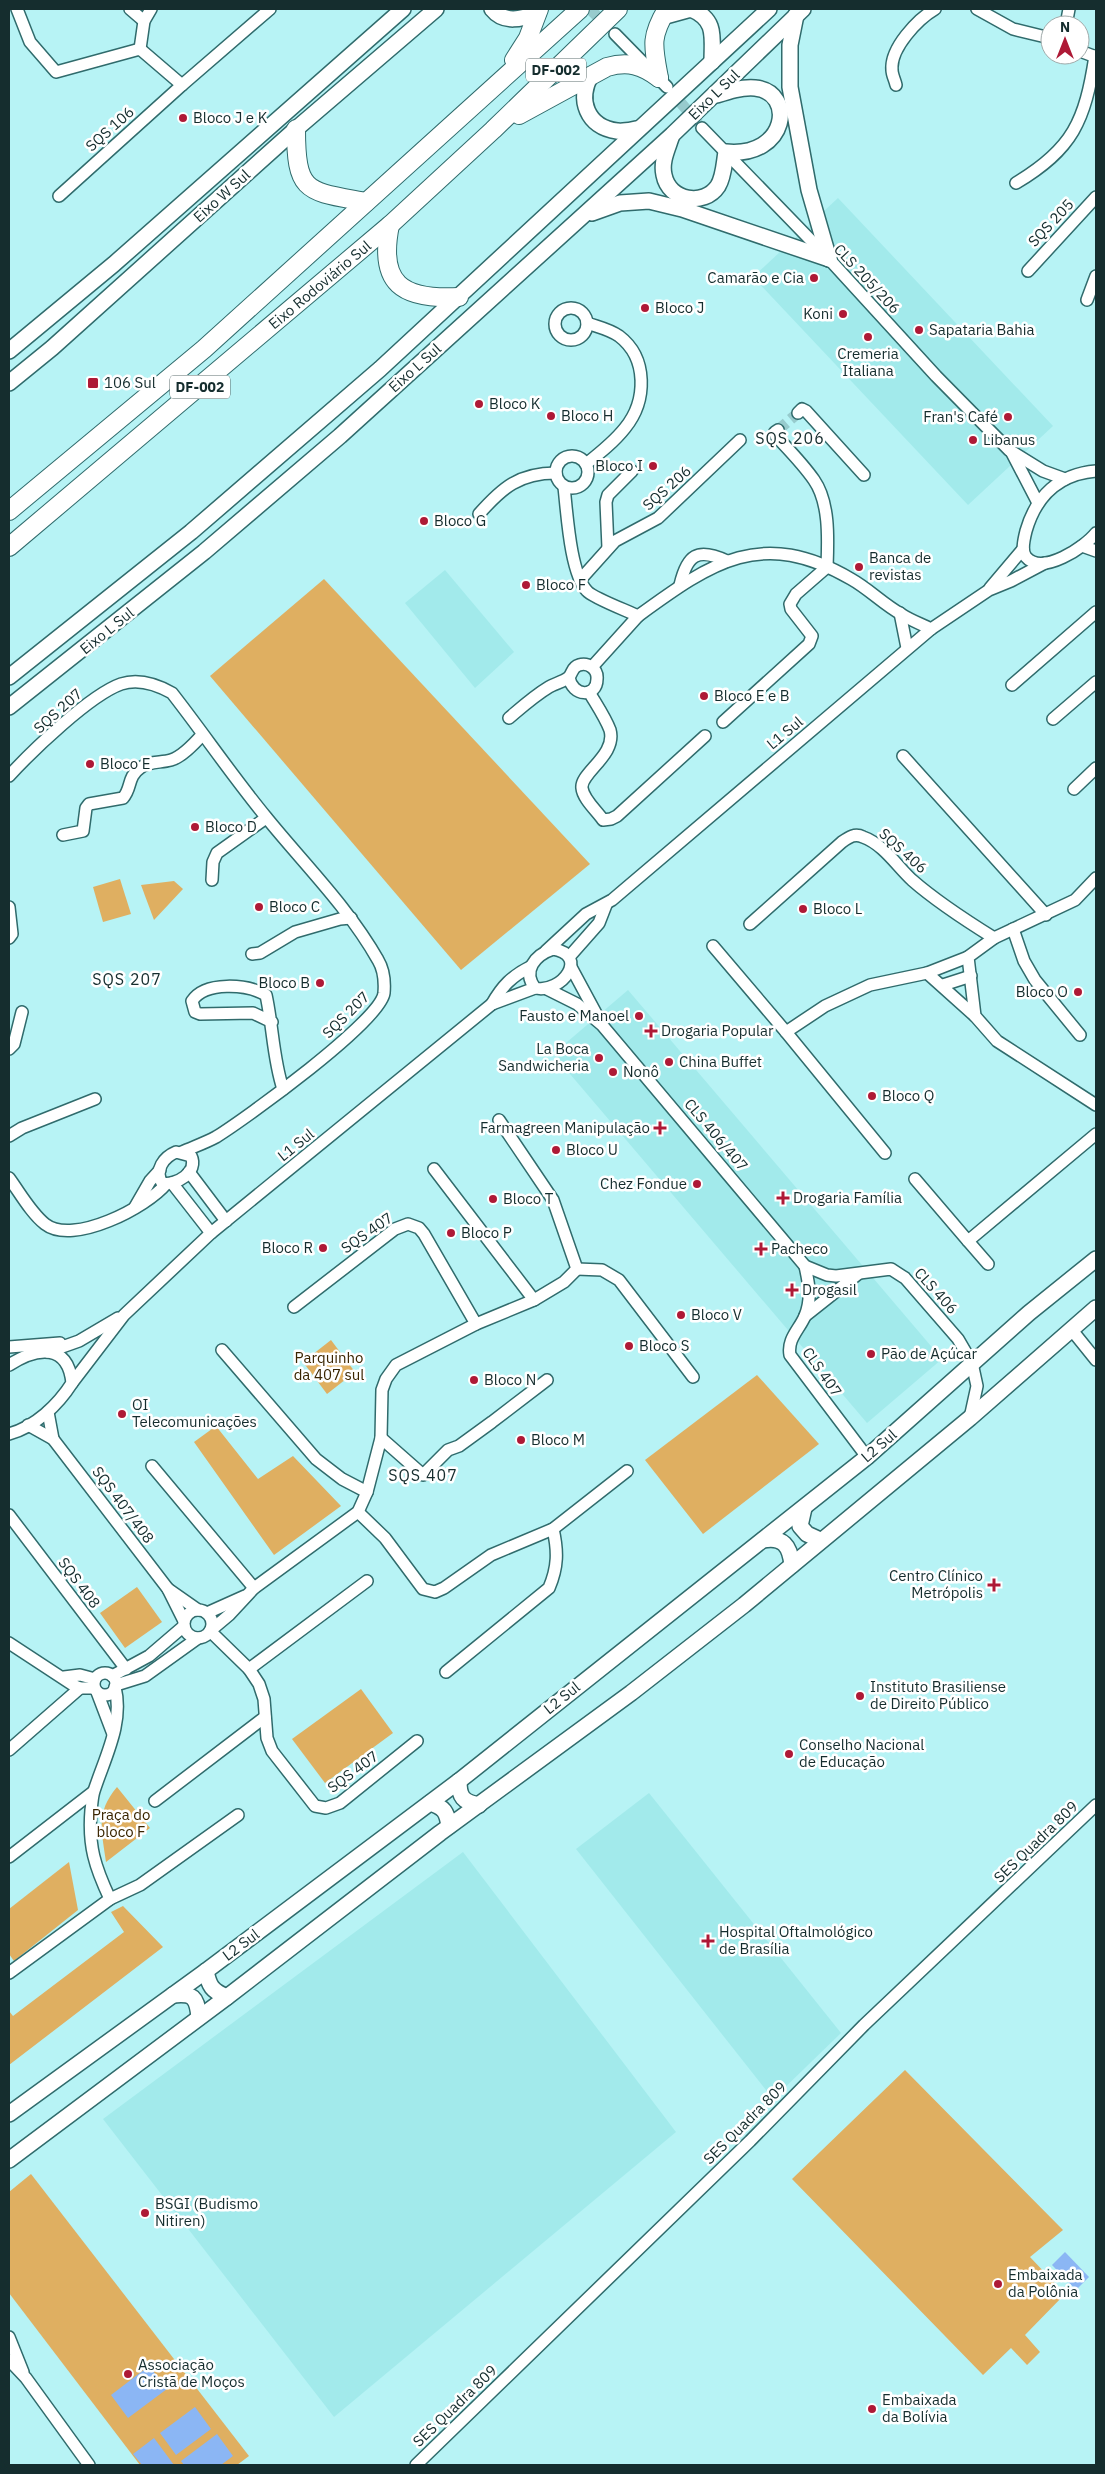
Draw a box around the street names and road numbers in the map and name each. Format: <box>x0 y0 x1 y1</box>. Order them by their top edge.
road number: DF-002 <box>526 58 586 82</box>
street label: Eixo L Sul <box>684 65 743 124</box>
street label: SQS 106 <box>82 102 138 155</box>
street label: Eixo W Sul <box>189 165 254 226</box>
street label: SQS 205 <box>1024 195 1078 251</box>
street label: Eixo Rodoviário Sul <box>264 236 375 333</box>
street label: CLS 205/206 <box>830 240 905 318</box>
street label: Eixo L Sul <box>384 339 445 396</box>
road number: DF-002 <box>170 376 230 398</box>
street label: SQS 206 <box>639 461 695 514</box>
street label: Eixo L Sul <box>76 603 138 658</box>
street label: SQS 207 <box>30 684 86 737</box>
street label: L1 Sul <box>763 712 807 753</box>
street label: SQS 406 <box>875 824 931 877</box>
street label: SQS 207 <box>318 987 373 1042</box>
street label: CLS 406/407 <box>681 1095 752 1175</box>
street label: L1 Sul <box>274 1124 318 1165</box>
street label: SQS 407 <box>337 1208 396 1257</box>
street label: CLS 406 <box>911 1263 962 1318</box>
street label: CLS 407 <box>799 1343 846 1400</box>
street label: L2 Sul <box>857 1425 901 1466</box>
street label: SQS 407/408 <box>88 1463 158 1547</box>
street label: SQS 408 <box>54 1554 105 1612</box>
street label: L2 Sul <box>540 1677 584 1718</box>
street label: SQS 407 <box>324 1746 382 1797</box>
street label: SES Quadra 809 <box>990 1797 1082 1887</box>
street label: L2 Sul <box>218 1925 263 1965</box>
street label: SES Quadra 809 <box>699 2077 790 2168</box>
street label: SES Quadra 809 <box>409 2361 501 2451</box>

